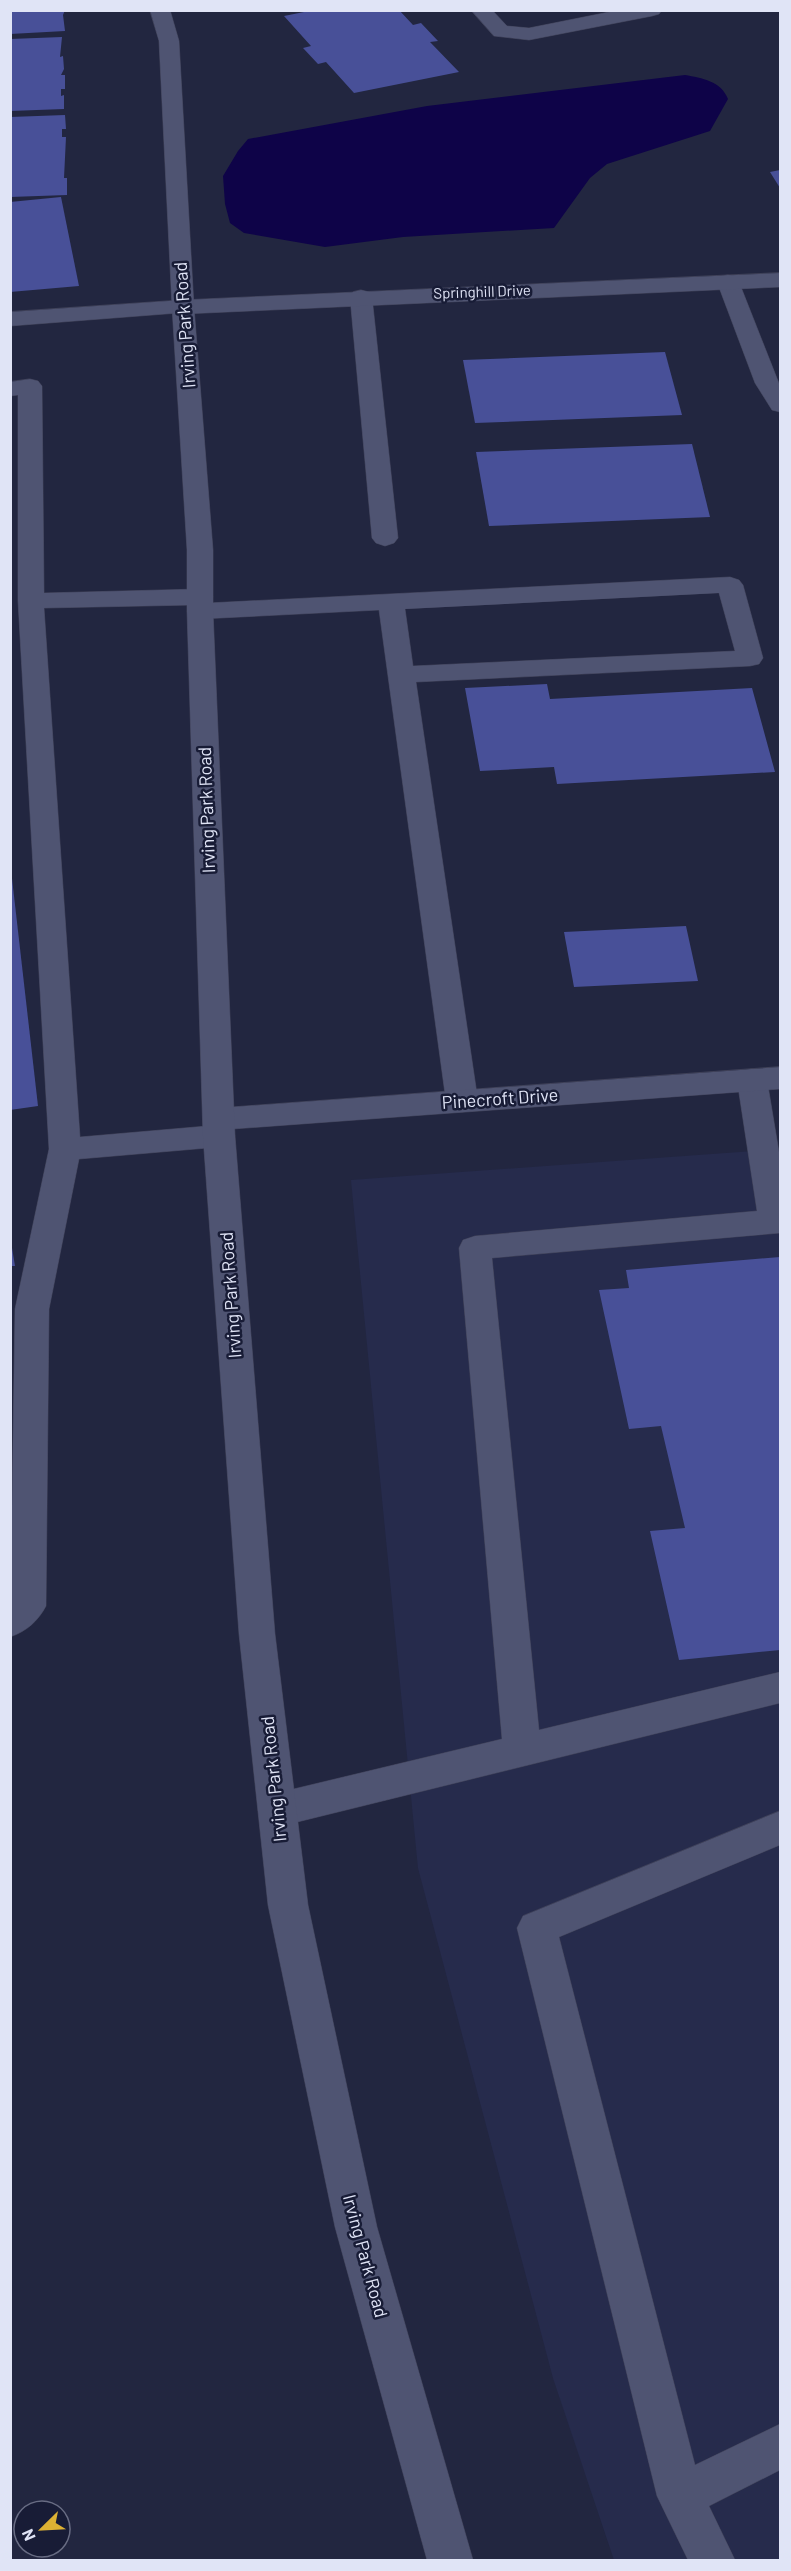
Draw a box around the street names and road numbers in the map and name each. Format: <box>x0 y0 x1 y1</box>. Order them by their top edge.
street label: Irving Park Road <box>169 261 199 389</box>
street label: Springhill Drive <box>433 280 531 302</box>
street label: Irving Park Road <box>193 746 219 874</box>
street label: Pinecroft Drive <box>441 1083 559 1113</box>
street label: Irving Park Road <box>215 1231 245 1359</box>
street label: Irving Park Road <box>255 1715 291 1843</box>
street label: Irving Park Road <box>339 2192 393 2320</box>

